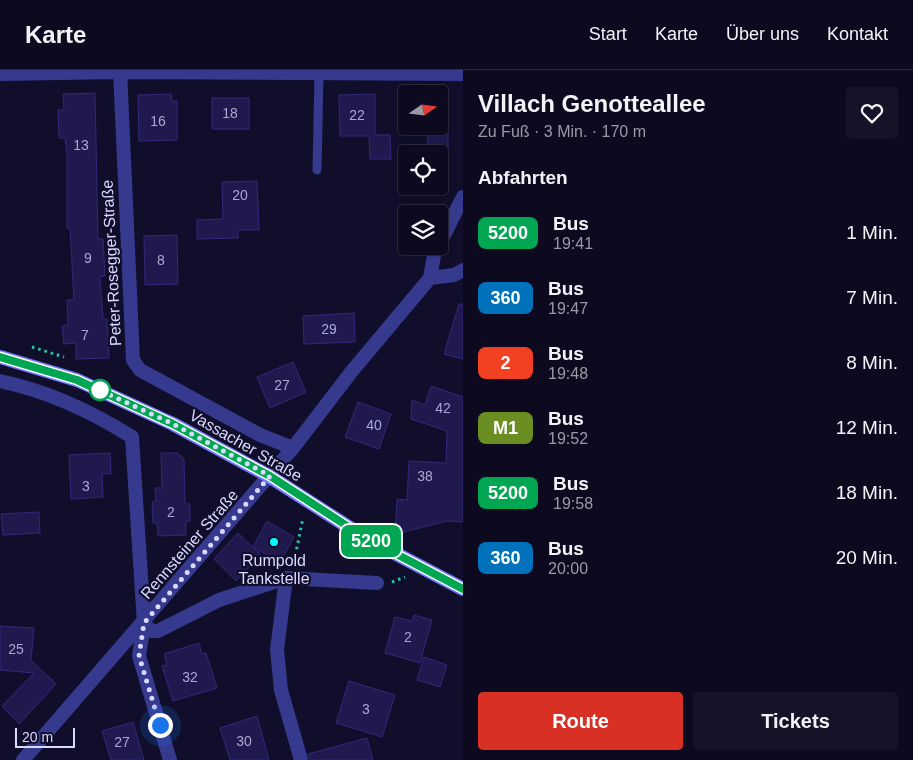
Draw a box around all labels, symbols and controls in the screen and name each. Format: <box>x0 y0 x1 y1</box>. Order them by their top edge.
text: Karte <box>25 21 86 48</box>
text: Start <box>589 24 627 44</box>
text: Karte <box>655 24 698 44</box>
text: Über uns <box>726 24 799 44</box>
text: Kontakt <box>827 24 888 44</box>
north arrow <box>398 85 448 135</box>
map controls <box>398 85 448 255</box>
button: heart <box>846 87 898 139</box>
text: Villach Genotteallee <box>478 90 706 117</box>
house number: 18 <box>222 105 238 121</box>
house number: 22 <box>349 107 365 123</box>
house number: 16 <box>150 113 166 129</box>
text: Zu Fuß · 3 Min. · 170 m <box>478 123 646 140</box>
house number: 13 <box>73 137 89 153</box>
button: locate <box>398 145 448 195</box>
text: Abfahrten <box>478 167 568 188</box>
street label: Peter-Rosegger-Straße <box>99 179 124 346</box>
house number: 20 <box>232 187 248 203</box>
button: layers <box>398 205 448 255</box>
text: Bus <box>553 213 589 234</box>
text: 1 Min. <box>846 222 898 243</box>
text: 5200 <box>488 223 528 243</box>
text: 19:41 <box>553 235 593 252</box>
house number: 9 <box>84 250 92 266</box>
house number: 8 <box>157 252 165 268</box>
text: Bus <box>548 278 584 299</box>
text: 7 Min. <box>846 287 898 308</box>
text: 360 <box>490 288 521 308</box>
text: 19:47 <box>548 300 588 317</box>
house number: 29 <box>321 321 337 337</box>
house number: 7 <box>81 327 89 343</box>
text: Bus <box>548 343 584 364</box>
text: 8 Min. <box>846 352 898 373</box>
text: 2 <box>500 353 511 373</box>
text: 19:48 <box>548 365 588 382</box>
house number: 27 <box>274 377 290 393</box>
unlabelled marker <box>89 379 111 401</box>
house number: 42 <box>435 400 451 416</box>
street label: Vassacher Straße <box>187 406 305 485</box>
text: Bus <box>548 408 584 429</box>
house number: 40 <box>366 417 382 433</box>
text: 12 Min. <box>836 417 898 438</box>
text: M1 <box>493 418 518 438</box>
text: 19:52 <box>548 430 588 447</box>
house number: 38 <box>417 468 433 484</box>
text: Bus <box>553 473 589 494</box>
house number: 3 <box>82 478 90 494</box>
text: 18 Min. <box>836 482 898 503</box>
text: 5200 <box>488 483 528 503</box>
street label: Rennsteiner Straße <box>137 486 241 602</box>
text: 19:58 <box>553 495 593 512</box>
house number: 2 <box>167 504 175 520</box>
line badge: 5200 <box>336 525 406 557</box>
text: 5200 <box>351 531 391 551</box>
marker: Rumpold Tankstelle <box>268 536 280 548</box>
text: Bus <box>548 538 584 559</box>
text: 20 Min. <box>836 547 898 568</box>
text: 360 <box>490 548 521 568</box>
place label: Rumpold Tankstelle <box>238 552 310 587</box>
text: 20:00 <box>548 560 588 577</box>
house number: 2 <box>404 629 412 645</box>
house number: 25 <box>8 641 24 657</box>
house number: 32 <box>182 669 198 685</box>
button: Route <box>478 692 683 750</box>
button: Tickets <box>693 692 898 750</box>
house number: 3 <box>362 701 370 717</box>
your location <box>148 713 173 738</box>
scale bar <box>15 725 75 748</box>
text: 20 m <box>22 729 53 745</box>
house number: 30 <box>236 733 252 749</box>
house number: 27 <box>114 734 130 750</box>

